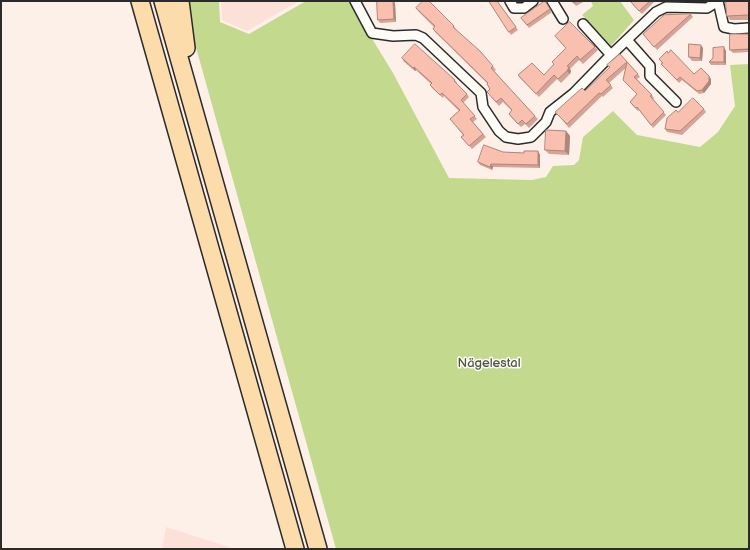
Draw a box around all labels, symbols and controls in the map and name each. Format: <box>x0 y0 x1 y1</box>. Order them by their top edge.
park label: Nägelestal <box>457 356 521 372</box>

